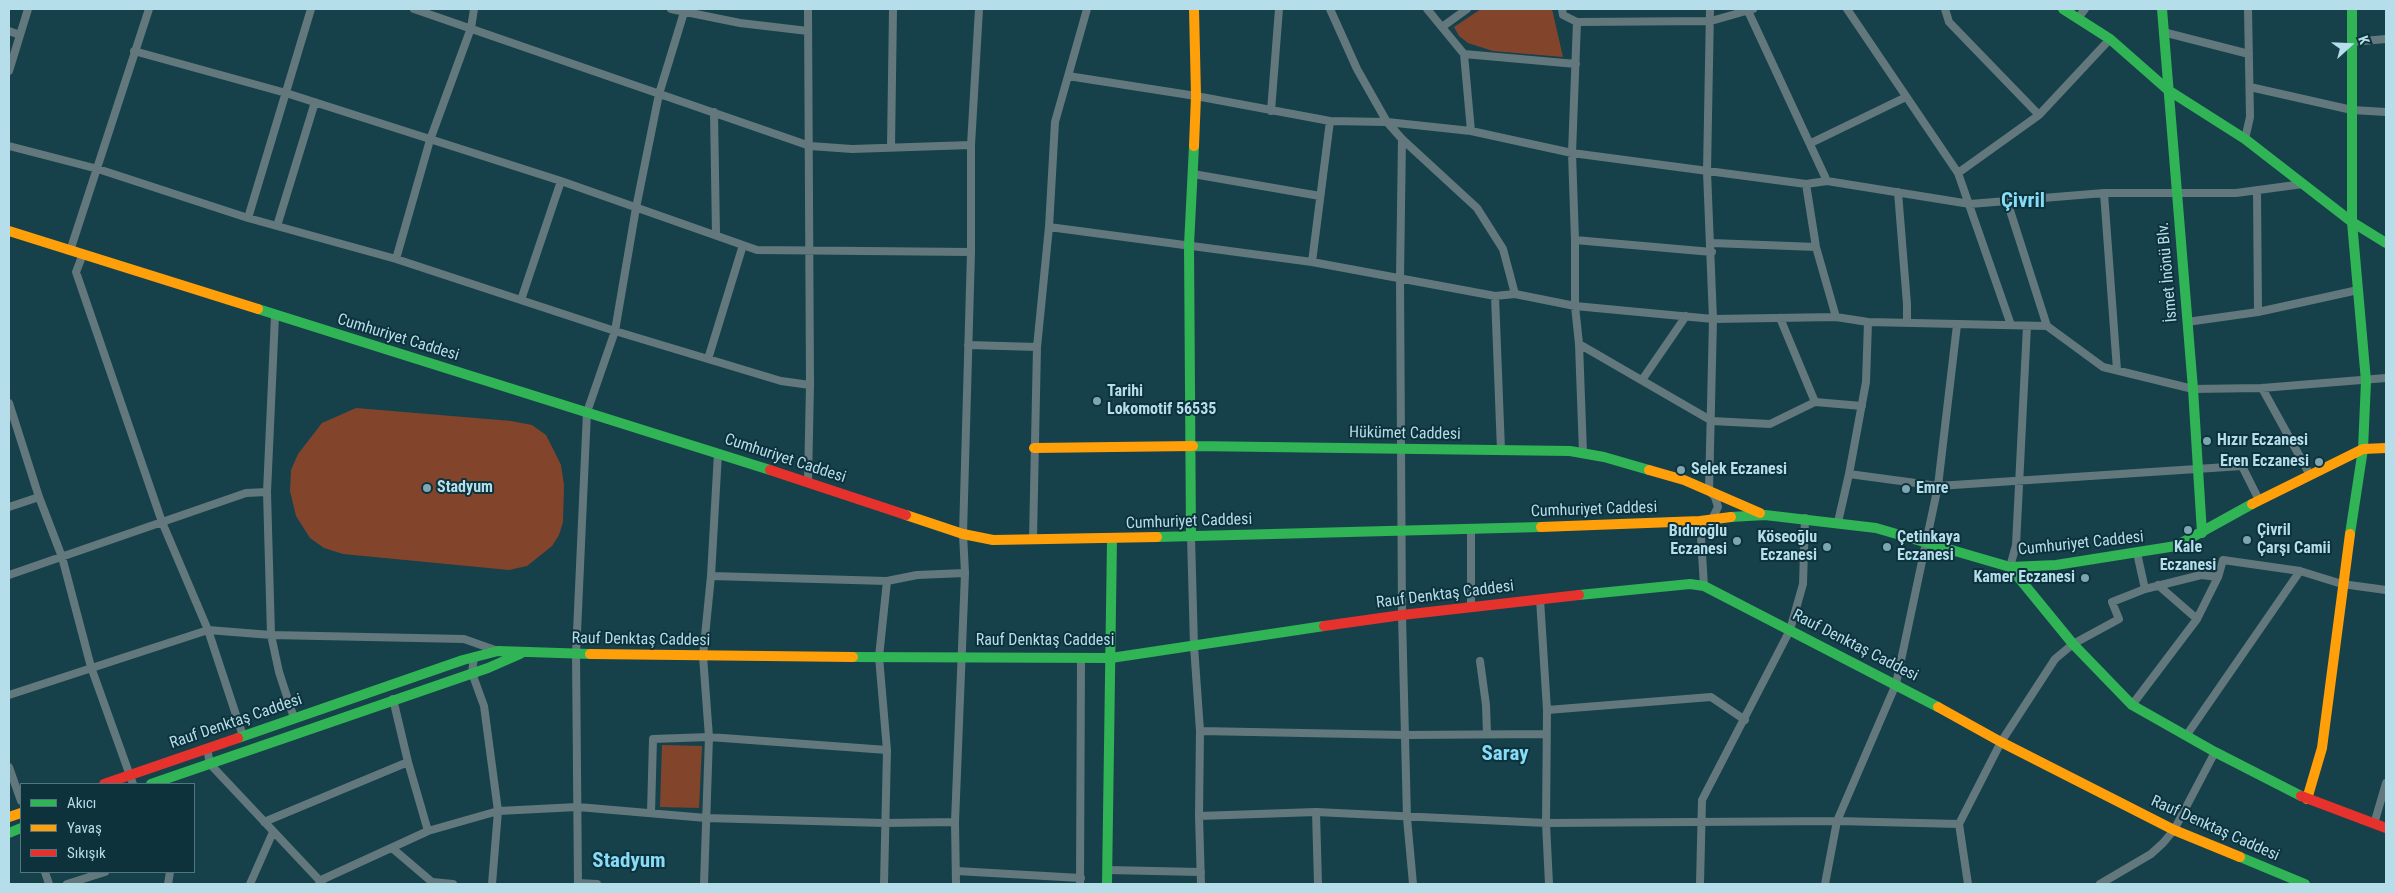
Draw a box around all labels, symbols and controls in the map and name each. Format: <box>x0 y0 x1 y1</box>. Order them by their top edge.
north arrow <box>2325 20 2375 70</box>
text: K <box>2355 33 2373 46</box>
district label: Çivril <box>2001 189 2045 215</box>
street label: İsmet İnönü Blv. <box>2154 221 2182 323</box>
street label: Cumhuriyet Caddesi <box>335 310 461 366</box>
place label: Tarihi Lokomotif 56535 <box>1107 382 1216 420</box>
marker: Tarihi Lokomotif 56535 <box>1091 395 1103 407</box>
street label: Hükümet Caddesi <box>1349 423 1461 445</box>
street label: Cumhuriyet Caddesi <box>722 430 848 488</box>
place label: Hızır Eczanesi <box>2217 431 2308 451</box>
marker: Hızır Eczanesi <box>2201 435 2213 447</box>
place label: Eren Eczanesi <box>2220 452 2309 472</box>
marker: Eren Eczanesi <box>2313 456 2325 468</box>
place label: Selek Eczanesi <box>1691 460 1787 480</box>
marker: Selek Eczanesi <box>1675 464 1687 476</box>
place label: Stadyum <box>437 478 493 498</box>
place label: Emre <box>1916 479 1949 499</box>
marker: Stadyum <box>421 482 433 494</box>
marker: Emre <box>1900 483 1912 495</box>
street label: Cumhuriyet Caddesi <box>1531 498 1657 522</box>
street label: Cumhuriyet Caddesi <box>1126 510 1252 534</box>
place label: Çivril Çarşı Camii <box>2257 521 2331 559</box>
place label: Bıdıroğlu Eczanesi <box>1669 522 1727 560</box>
marker: Kale Eczanesi <box>2182 524 2194 536</box>
place label: Köseoğlu Eczanesi <box>1758 528 1817 566</box>
place label: Çetinkaya Eczanesi <box>1897 528 1960 566</box>
street label: Cumhuriyet Caddesi <box>2017 528 2145 560</box>
marker: Çivril Çarşı Camii <box>2241 534 2253 546</box>
marker: Bıdıroğlu Eczanesi <box>1731 535 1743 547</box>
place label: Kale Eczanesi <box>2160 538 2216 576</box>
marker: Köseoğlu Eczanesi <box>1821 541 1833 553</box>
marker: Çetinkaya Eczanesi <box>1881 541 1893 553</box>
place label: Kamer Eczanesi <box>1973 568 2075 588</box>
marker: Kamer Eczanesi <box>2079 572 2091 584</box>
street label: Rauf Denktaş Caddesi <box>1375 577 1515 613</box>
street label: Rauf Denktaş Caddesi <box>1789 606 1921 686</box>
street label: Rauf Denktaş Caddesi <box>572 629 710 651</box>
street label: Rauf Denktaş Caddesi <box>976 631 1114 651</box>
street label: Rauf Denktaş Caddesi <box>167 690 305 754</box>
district label: Saray <box>1482 742 1528 768</box>
legend <box>20 783 195 873</box>
street label: Rauf Denktaş Caddesi <box>2148 792 2282 866</box>
text: Akıcı <box>67 794 96 812</box>
text: Yavaş <box>67 819 102 837</box>
text: Sıkışık <box>67 844 106 862</box>
district label: Stadyum <box>592 849 666 875</box>

